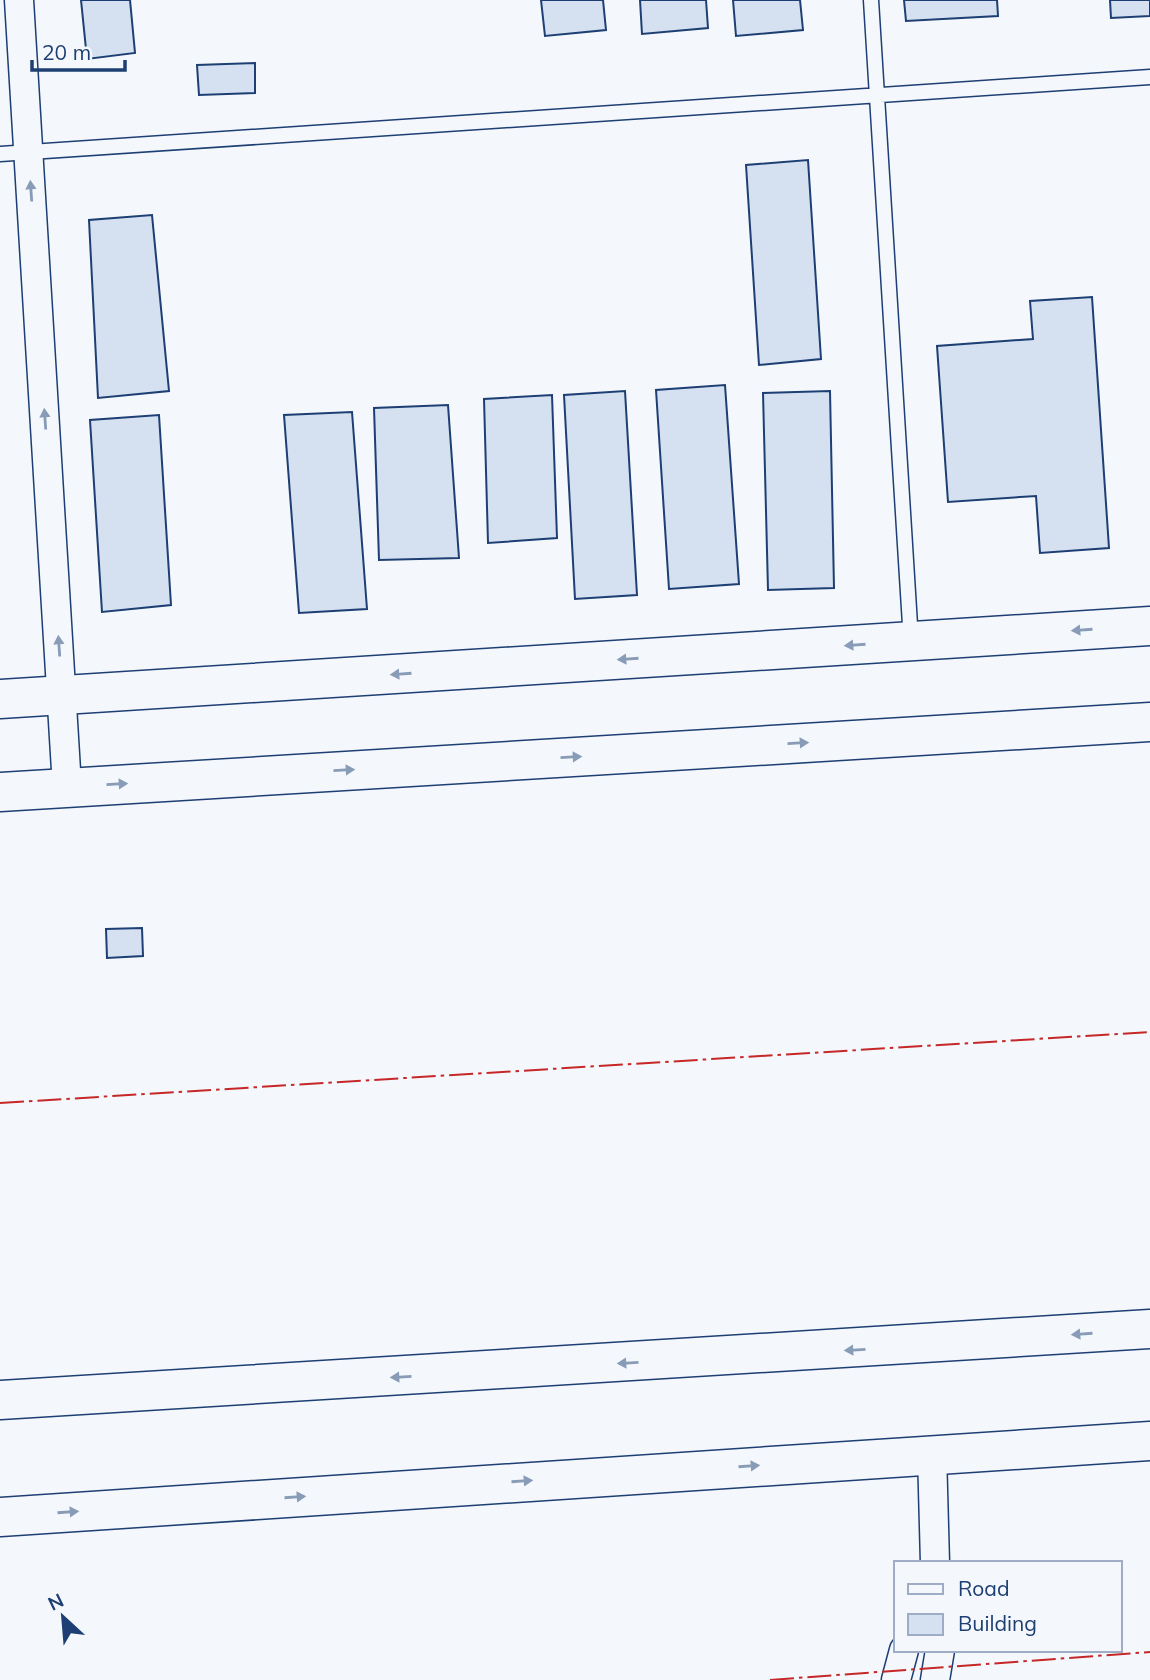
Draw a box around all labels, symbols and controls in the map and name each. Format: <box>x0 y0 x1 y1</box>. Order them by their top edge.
scale bar <box>32 28 124 72</box>
text: 20 m <box>42 39 91 65</box>
one-way arrow <box>25 180 36 202</box>
one-way arrow <box>39 407 50 429</box>
one-way arrow <box>1071 625 1093 636</box>
one-way arrow <box>53 634 64 656</box>
one-way arrow <box>844 639 866 650</box>
one-way arrow <box>617 654 639 665</box>
one-way arrow <box>390 669 412 680</box>
one-way arrow <box>788 737 810 748</box>
one-way arrow <box>560 751 582 762</box>
one-way arrow <box>333 765 355 776</box>
one-way arrow <box>106 778 128 789</box>
one-way arrow <box>1071 1329 1093 1340</box>
one-way arrow <box>844 1344 866 1355</box>
one-way arrow <box>617 1358 639 1369</box>
one-way arrow <box>390 1371 412 1382</box>
one-way arrow <box>738 1460 760 1471</box>
one-way arrow <box>511 1475 533 1486</box>
one-way arrow <box>284 1491 306 1502</box>
one-way arrow <box>57 1507 79 1518</box>
legend <box>894 1561 1122 1652</box>
text: Road <box>958 1575 1009 1601</box>
north arrow <box>28 1582 98 1652</box>
text: N <box>44 1588 67 1616</box>
text: Building <box>958 1610 1037 1636</box>

